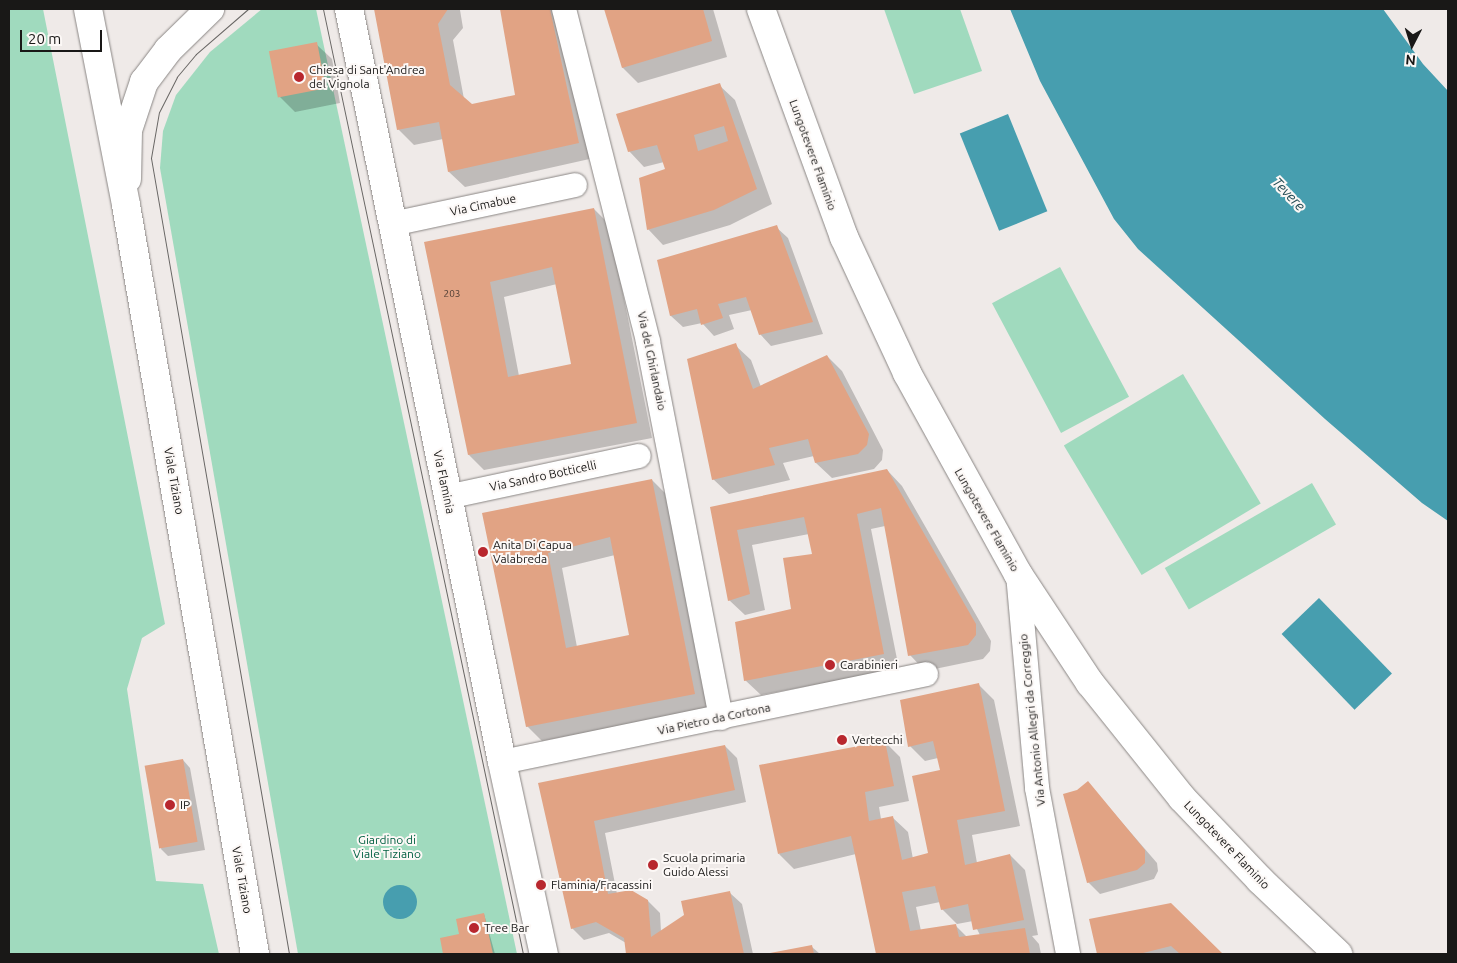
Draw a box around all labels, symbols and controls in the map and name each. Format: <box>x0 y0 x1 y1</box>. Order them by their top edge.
scale bar <box>22 20 105 52</box>
north arrow <box>1387 20 1437 70</box>
text: 20 m <box>28 30 61 47</box>
text: N <box>1405 52 1417 68</box>
place label: Chiesa di Sant'Andrea del Vignola <box>309 63 425 91</box>
marker: Chiesa di Sant'Andrea del Vignola <box>293 71 305 83</box>
street label: Lungotevere Flaminio <box>786 98 840 212</box>
water label: Tevere <box>1269 174 1309 214</box>
street label: Via Cimabue <box>449 191 517 219</box>
house number: 203 <box>444 288 460 300</box>
street label: Via del Ghirlandaio <box>634 310 670 412</box>
street label: Viale Tiziano <box>161 446 187 516</box>
street label: Via Flaminia <box>430 449 458 515</box>
street label: Via Sandro Botticelli <box>488 458 598 494</box>
street label: Lungotevere Flaminio <box>951 466 1023 574</box>
place label: Anita Di Capua Valabreda <box>493 538 572 566</box>
marker: Anita Di Capua Valabreda <box>477 546 489 558</box>
street label: Via Antonio Allegri da Correggio <box>1016 633 1048 807</box>
place label: Carabinieri <box>840 658 898 672</box>
marker: Carabinieri <box>824 659 836 671</box>
street label: Via Pietro da Cortona <box>656 700 772 738</box>
place label: Vertecchi <box>852 733 903 747</box>
marker: Vertecchi <box>836 734 848 746</box>
place label: IP <box>180 798 190 812</box>
street label: Lungotevere Flaminio <box>1181 798 1273 892</box>
marker: IP <box>164 799 176 811</box>
park label: Giardino di Viale Tiziano <box>353 833 421 861</box>
street label: Viale Tiziano <box>229 845 255 915</box>
place label: Scuola primaria Guido Alessi <box>663 851 745 879</box>
marker: Scuola primaria Guido Alessi <box>647 859 659 871</box>
place label: Flaminia/Fracassini <box>551 878 652 892</box>
marker: Flaminia/Fracassini <box>535 879 547 891</box>
place label: Tree Bar <box>484 921 529 935</box>
marker: Tree Bar <box>468 922 480 934</box>

